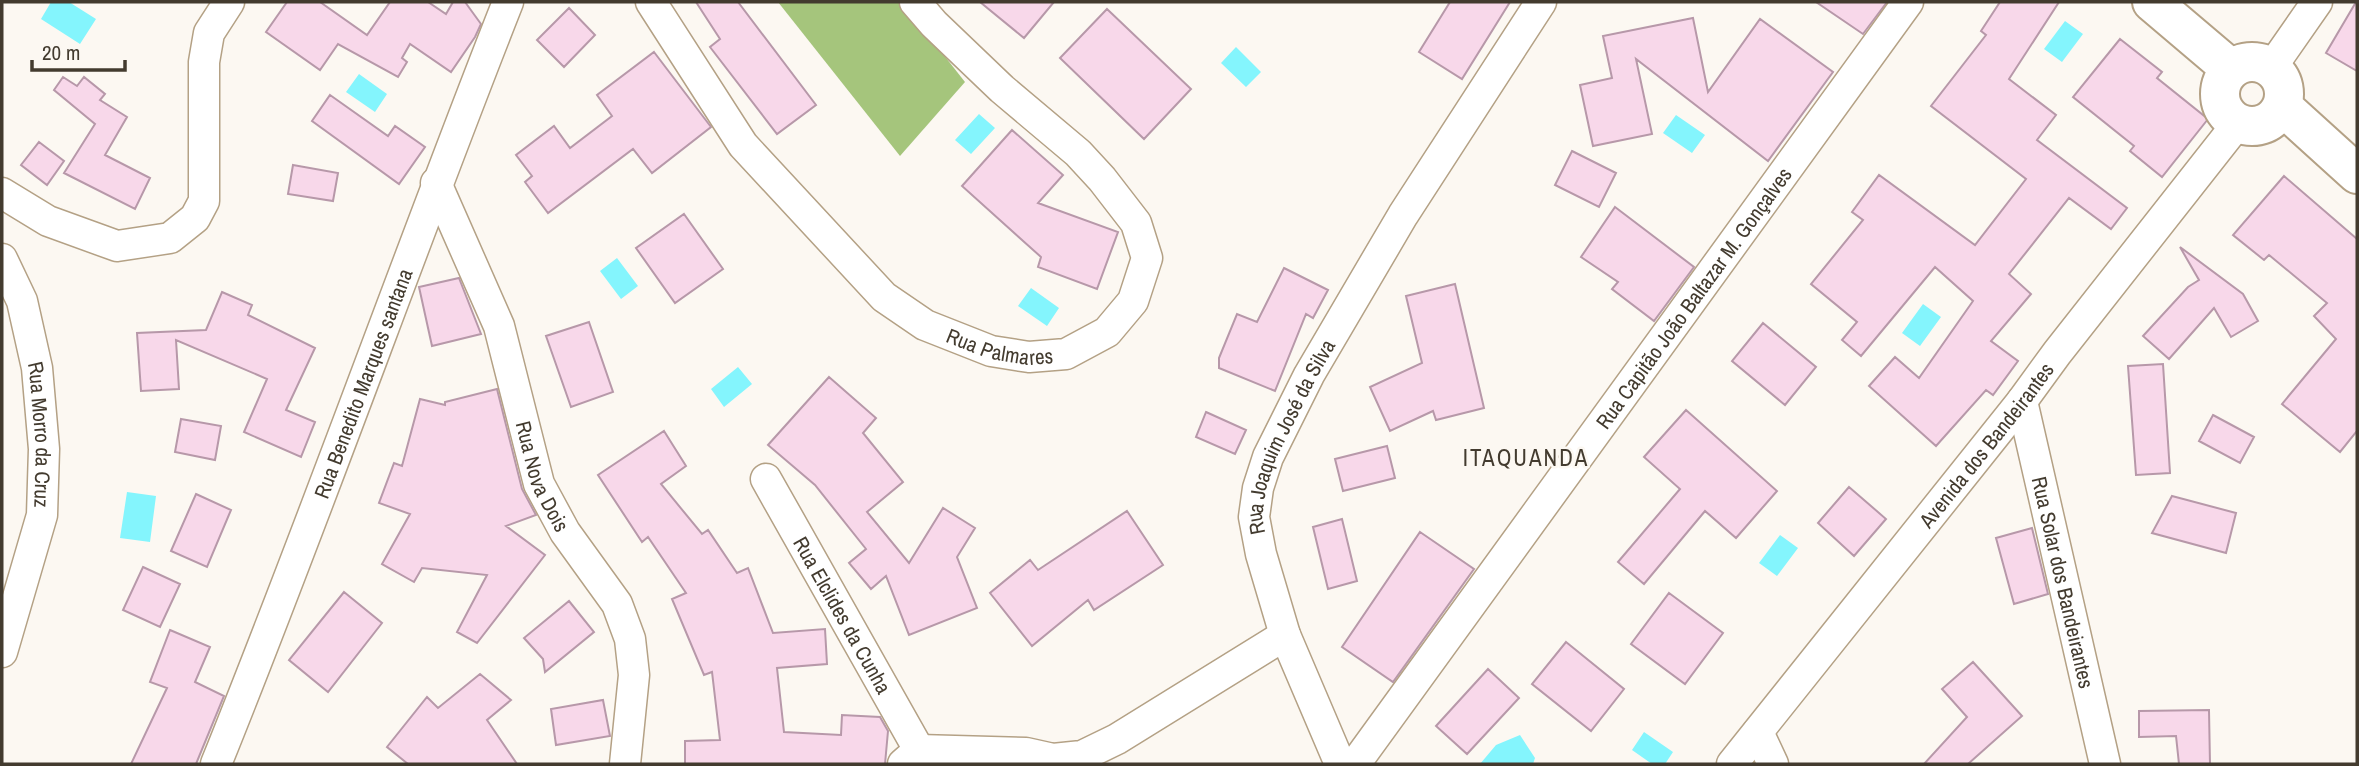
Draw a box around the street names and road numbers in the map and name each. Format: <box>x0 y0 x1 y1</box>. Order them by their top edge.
street label: Rua Capitão João Baltazar M. Gonçalves <box>1588 161 1798 435</box>
street label: Rua Benedito Marques santana <box>306 264 419 502</box>
street label: Rua Palmares <box>942 320 1054 371</box>
street label: Rua Joaquim José da Silva <box>1239 333 1342 537</box>
street label: Avenida dos Bandeirantes <box>1911 356 2060 534</box>
street label: Rua Morro da Cruz <box>21 359 59 509</box>
street label: Rua Nova Dois <box>509 418 577 537</box>
street label: Rua Solar dos Bandeirantes <box>2025 474 2102 691</box>
street label: Rua Elclides da Cunha <box>787 531 899 699</box>

